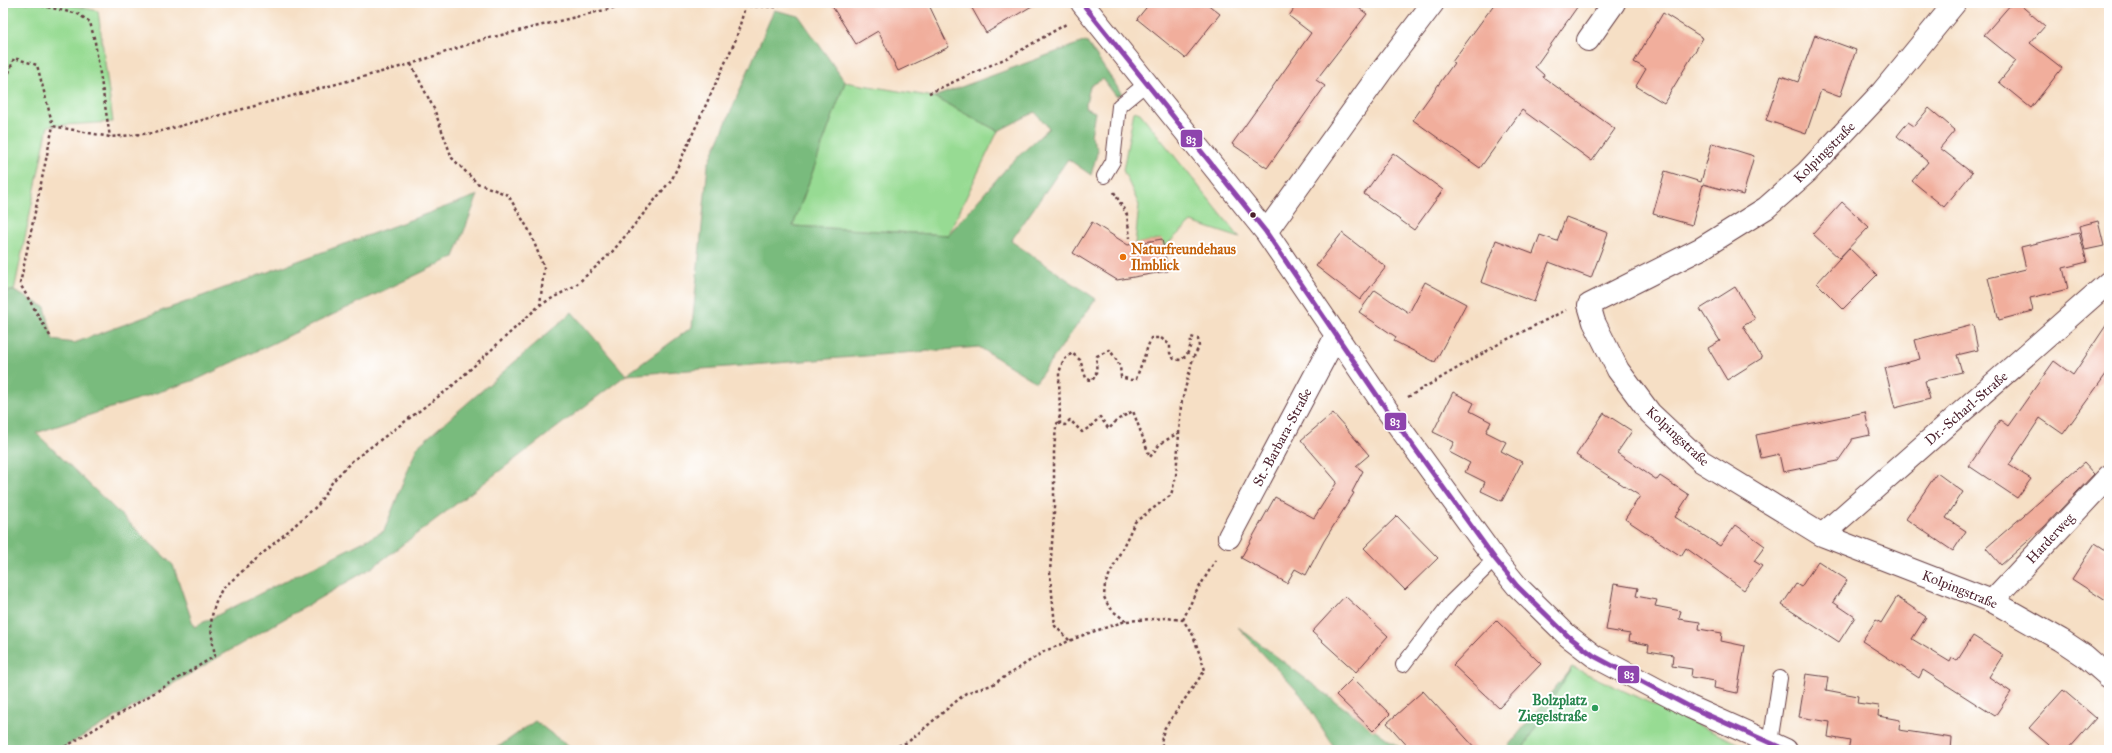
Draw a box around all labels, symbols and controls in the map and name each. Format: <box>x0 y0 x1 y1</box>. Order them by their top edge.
street label: Kolpingstraße <box>1790 118 1859 187</box>
line badge: 83 <box>1180 129 1203 148</box>
text: 83 <box>1186 133 1196 147</box>
unlabelled marker <box>1248 210 1258 220</box>
place label: Naturfreundehaus Ilmblick <box>1131 241 1236 274</box>
marker: Naturfreundehaus Ilmblick <box>1118 252 1128 262</box>
street label: Dr.-Scharl-Straße <box>1921 368 2011 449</box>
street label: St.-Barbara-Straße <box>1249 385 1316 489</box>
street label: Kolpingstraße <box>1643 403 1713 470</box>
line badge: 83 <box>1384 412 1407 431</box>
text: 83 <box>1390 415 1400 429</box>
street label: Harderweg <box>2023 509 2078 567</box>
street label: Kolpingstraße <box>1920 567 2000 612</box>
line badge: 83 <box>1617 665 1640 684</box>
text: 83 <box>1624 668 1634 682</box>
place label: Bolzplatz Ziegelstraße <box>1518 692 1588 726</box>
marker: Bolzplatz Ziegelstraße <box>1590 703 1600 713</box>

